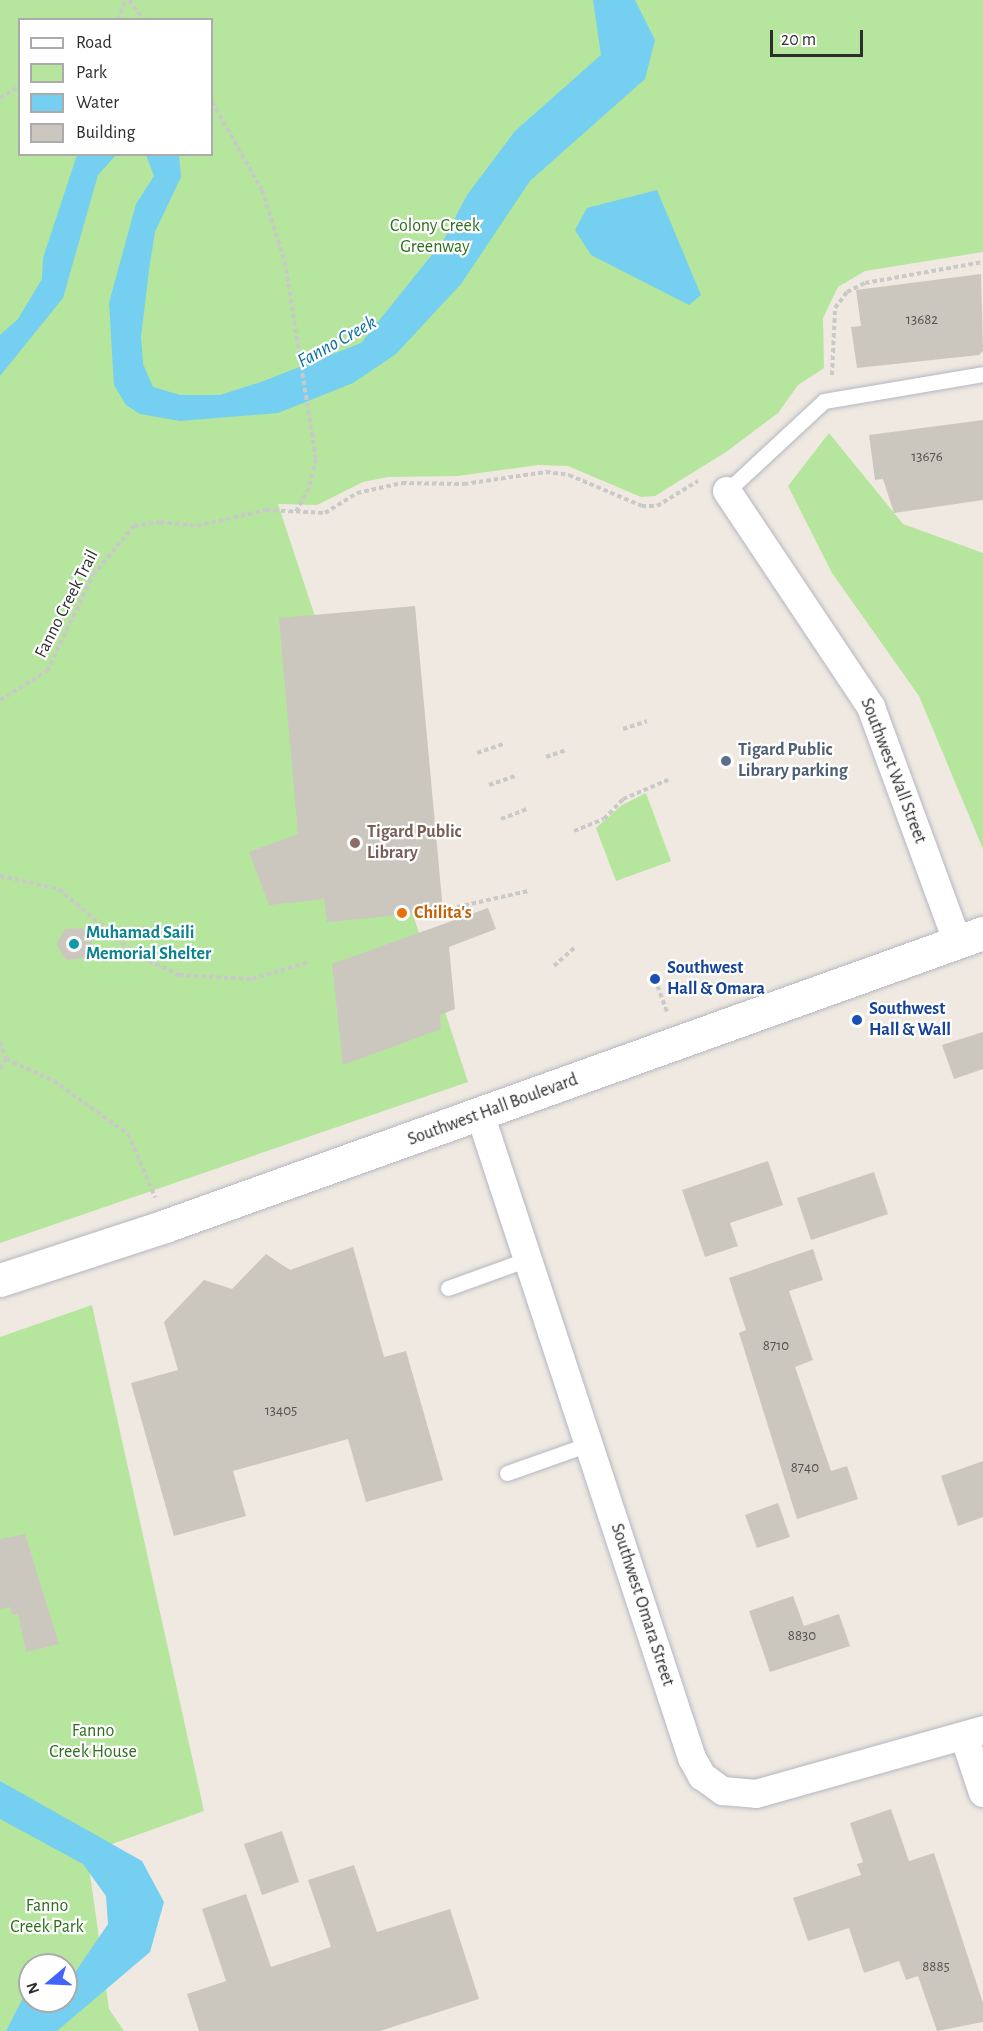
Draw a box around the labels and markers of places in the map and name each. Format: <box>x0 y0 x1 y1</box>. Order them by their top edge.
place label: Tigard Public Library parking <box>738 740 848 783</box>
marker: Tigard Public Library parking <box>719 754 733 768</box>
place label: Tigard Public Library <box>367 822 462 864</box>
marker: Tigard Public Library <box>348 836 362 850</box>
place label: Chilita's <box>414 902 472 924</box>
marker: Chilita's <box>395 906 409 920</box>
place label: Muhamad Saili Memorial Shelter <box>86 923 211 966</box>
marker: Muhamad Saili Memorial Shelter <box>67 937 81 951</box>
place label: Southwest Hall & Omara <box>667 958 765 1000</box>
marker: Southwest Hall & Omara <box>648 972 662 986</box>
place label: Southwest Hall & Wall <box>869 999 951 1042</box>
marker: Southwest Hall & Wall <box>850 1013 864 1027</box>

